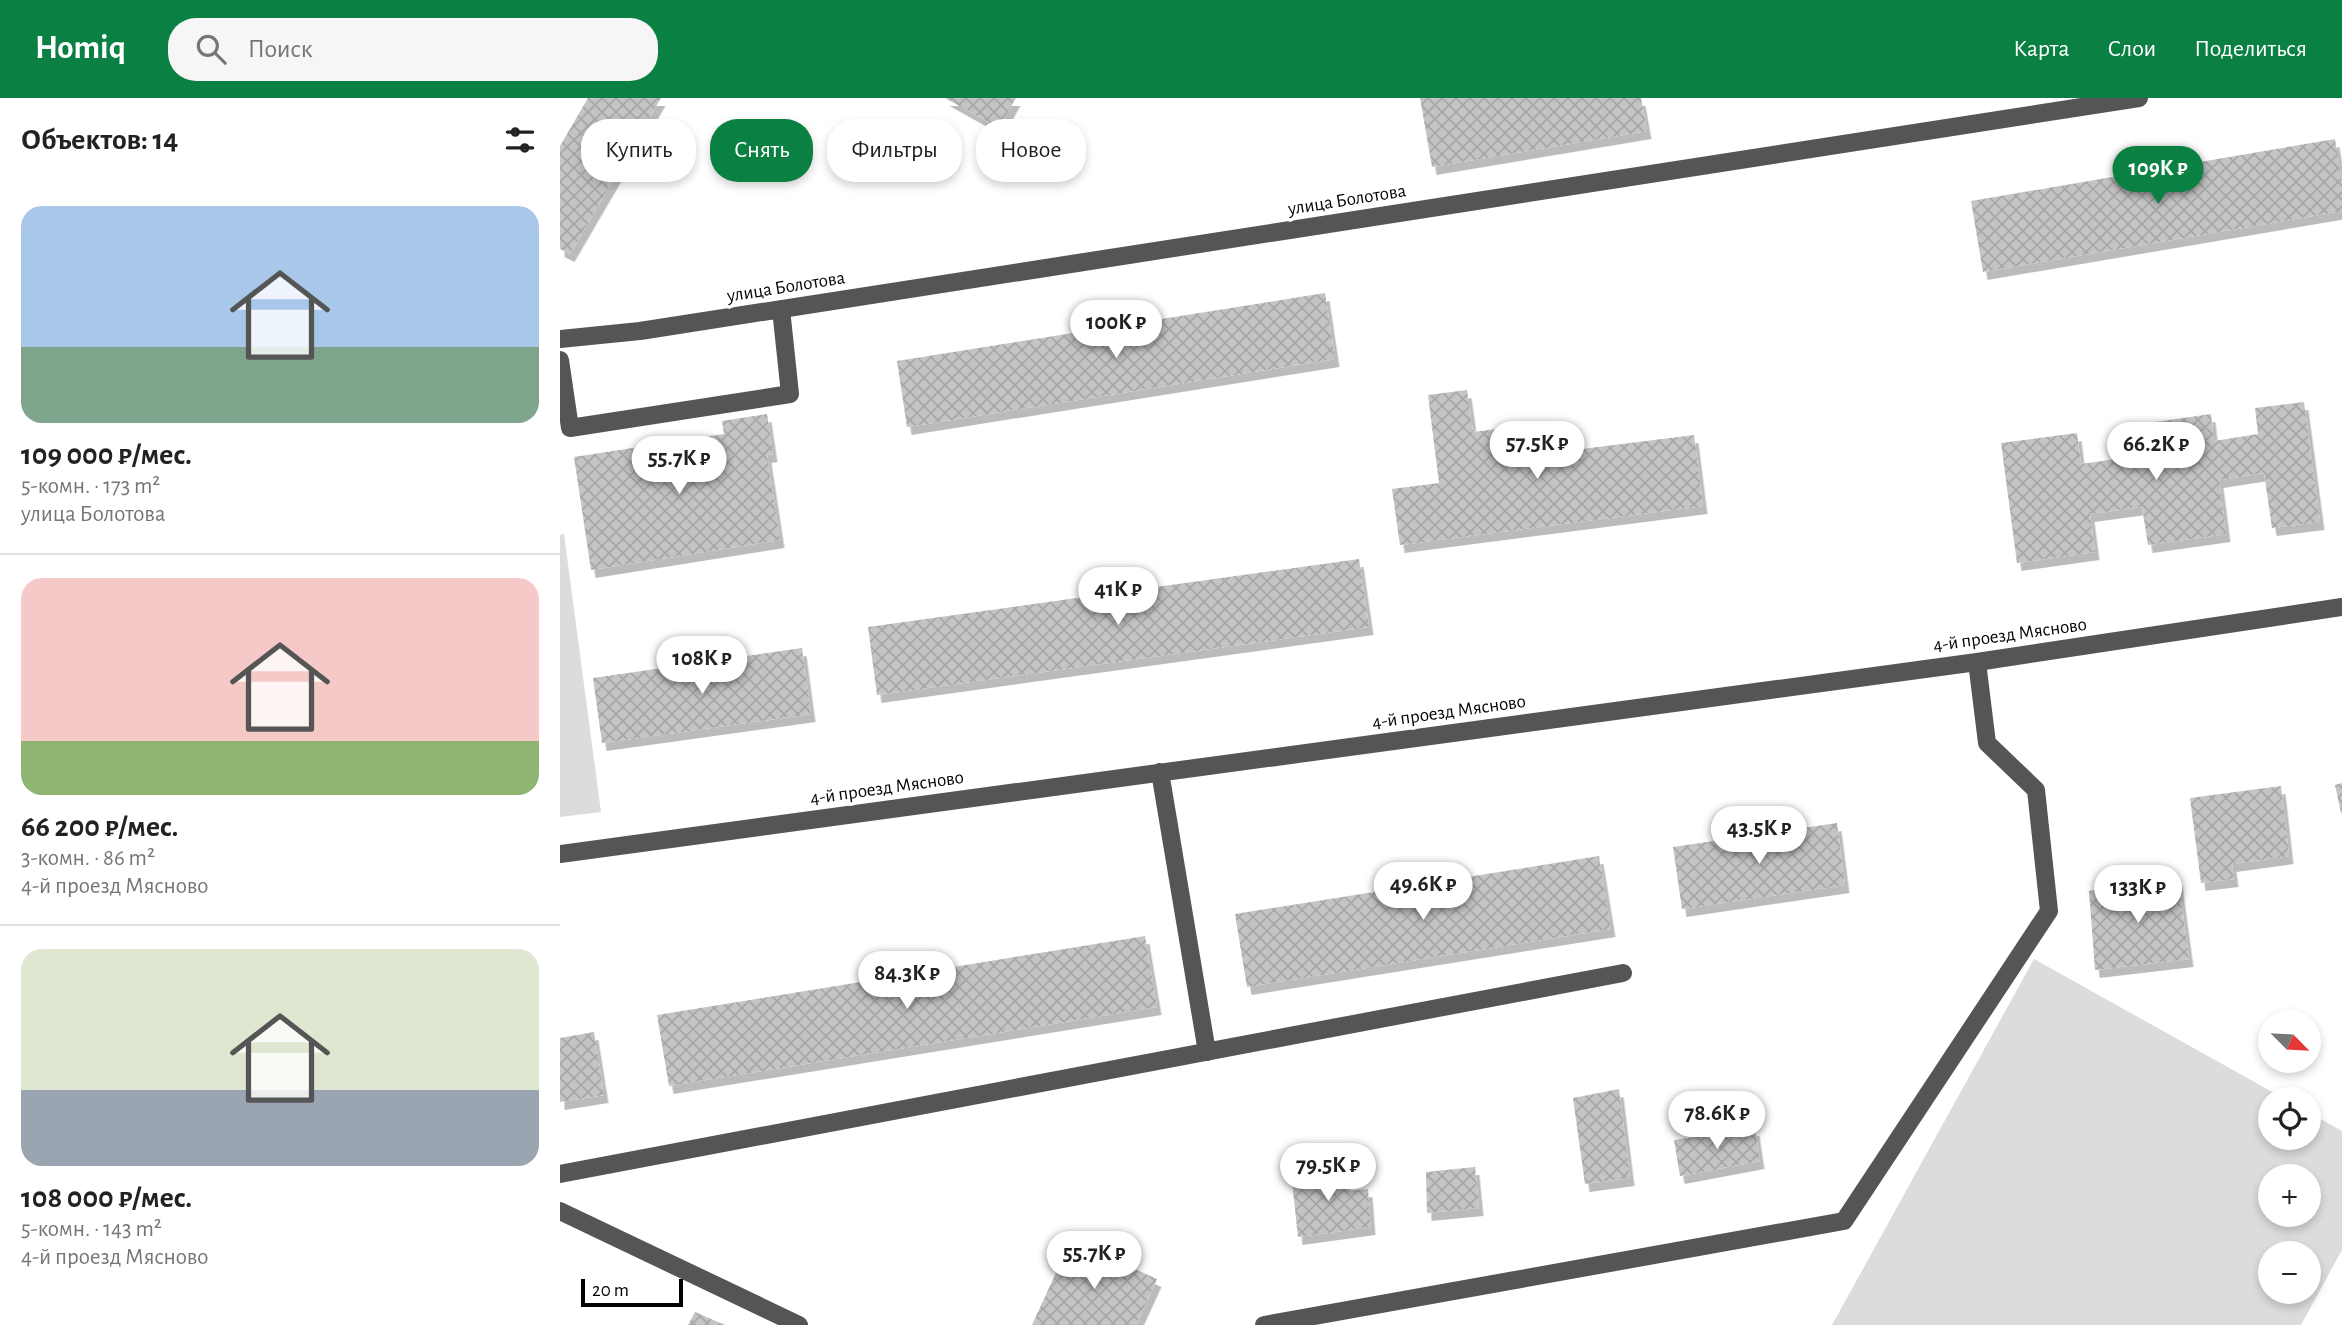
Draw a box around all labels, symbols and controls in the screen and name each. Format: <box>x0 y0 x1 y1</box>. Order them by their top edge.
search box <box>168 18 658 81</box>
icon: search <box>192 30 230 68</box>
text: Homiq <box>35 32 126 65</box>
text: Поиск <box>248 36 313 62</box>
text: Карта <box>2013 37 2069 61</box>
text: Слои <box>2107 37 2156 61</box>
text: Поделиться <box>2194 37 2307 61</box>
chip: Купить <box>581 119 696 182</box>
chip: Снять <box>710 119 813 182</box>
chip: Фильтры <box>827 119 962 182</box>
chip: Новое <box>976 119 1086 182</box>
icon: filters <box>501 121 539 159</box>
text: Объектов: 14 <box>21 125 178 155</box>
pin: 109K ₽ <box>2101 146 2215 206</box>
text: 109K ₽ <box>2128 157 2188 180</box>
street label: улица Болотова <box>1286 181 1408 219</box>
icon: home <box>217 252 343 378</box>
street label: улица Болотова <box>725 268 847 306</box>
pin: 100K ₽ <box>1059 300 1173 360</box>
text: 100K ₽ <box>1086 311 1146 334</box>
pin: 57.5K ₽ <box>1472 422 1602 481</box>
pin: 66.2K ₽ <box>2091 422 2221 482</box>
text: 57.5K ₽ <box>1506 432 1568 455</box>
text: 66.2K ₽ <box>2123 433 2189 456</box>
pin: 55.7K ₽ <box>614 436 744 496</box>
text: 109 000 ₽/мес. <box>21 440 192 470</box>
text: 55.7K ₽ <box>648 447 710 470</box>
text: 5-комн. · 173 m² <box>21 475 160 498</box>
text: улица Болотова <box>21 503 165 526</box>
pin: 41K ₽ <box>1069 568 1167 627</box>
text: 41K ₽ <box>1094 578 1142 601</box>
street label: 4-й проезд Мясново <box>1932 615 2088 655</box>
icon: home <box>217 624 343 750</box>
pin: 108K ₽ <box>645 636 759 696</box>
text: 108K ₽ <box>672 647 732 670</box>
street label: 4-й проезд Мясново <box>1371 692 1527 732</box>
street label: 4-й проезд Мясново <box>809 768 965 808</box>
pin: 43.5K ₽ <box>1694 806 1824 866</box>
text: 66 200 ₽/мес. <box>21 812 178 842</box>
text: 43.5K ₽ <box>1727 817 1791 840</box>
text: 3-комн. · 86 m² <box>21 847 155 870</box>
pin: 49.6K ₽ <box>1358 862 1488 922</box>
pin: 133K ₽ <box>2081 866 2195 925</box>
text: 49.6K ₽ <box>1390 873 1456 896</box>
text: 4-й проезд Мясново <box>21 875 208 898</box>
text: 133K ₽ <box>2110 876 2166 899</box>
pin: 84.3K ₽ <box>842 951 972 1011</box>
text: 84.3K ₽ <box>874 962 940 985</box>
icon: home <box>217 995 343 1121</box>
north arrow <box>2258 1010 2320 1073</box>
map controls <box>2258 1010 2321 1304</box>
button: locate <box>2258 1087 2321 1150</box>
pin: 78.6K ₽ <box>1652 1091 1782 1151</box>
text: 78.6K ₽ <box>1684 1102 1750 1125</box>
pin: 79.5K ₽ <box>1263 1144 1393 1203</box>
text: 79.5K ₽ <box>1296 1154 1360 1177</box>
button: + <box>2258 1164 2321 1227</box>
text: 108 000 ₽/мес. <box>21 1183 192 1213</box>
text: 5-комн. · 143 m² <box>21 1218 162 1241</box>
pin: 55.7K ₽ <box>1029 1232 1159 1291</box>
button: − <box>2258 1241 2321 1304</box>
text: 55.7K ₽ <box>1063 1242 1125 1265</box>
text: 4-й проезд Мясново <box>21 1246 208 1269</box>
scale bar <box>581 1276 682 1308</box>
text: 20 m <box>592 1281 629 1300</box>

